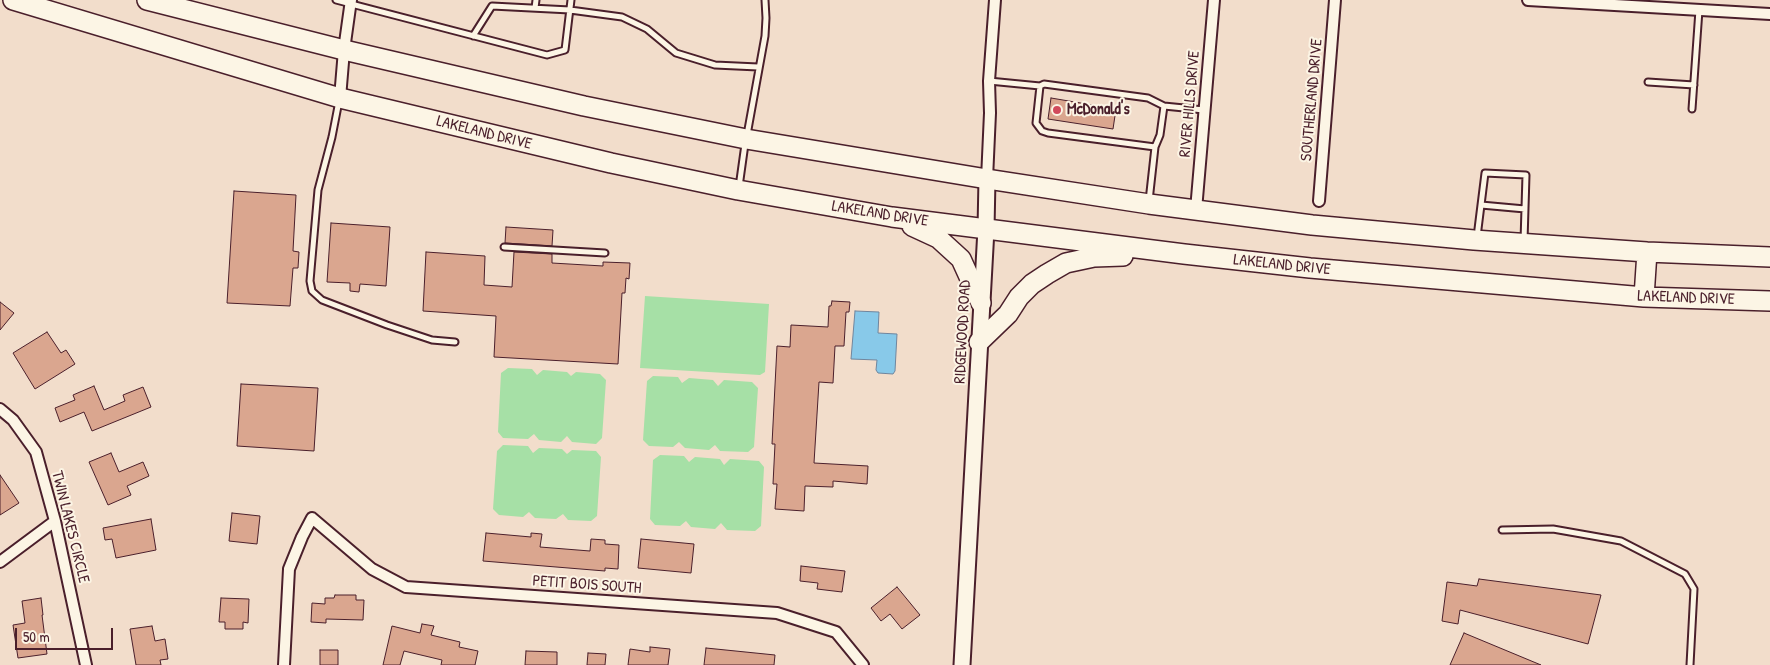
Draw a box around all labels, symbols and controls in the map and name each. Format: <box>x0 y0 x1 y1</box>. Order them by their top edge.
street label: SOUTHERLAND DRIVE <box>1297 38 1327 162</box>
street label: RIVER HILLS DRIVE <box>1176 50 1204 158</box>
place label: McDonald's <box>1067 100 1130 120</box>
marker: McDonald's <box>1051 104 1063 116</box>
street label: LAKELAND DRIVE <box>434 112 534 154</box>
street label: LAKELAND DRIVE <box>830 197 930 231</box>
street label: LAKELAND DRIVE <box>1233 250 1331 280</box>
street label: RIDGEWOOD ROAD <box>951 280 975 384</box>
street label: LAKELAND DRIVE <box>1637 287 1735 309</box>
street label: TWIN LAKES CIRCLE <box>47 469 93 585</box>
street label: PETIT BOIS SOUTH <box>532 572 642 598</box>
scale bar <box>18 618 115 650</box>
text: 50 m <box>23 626 50 647</box>

